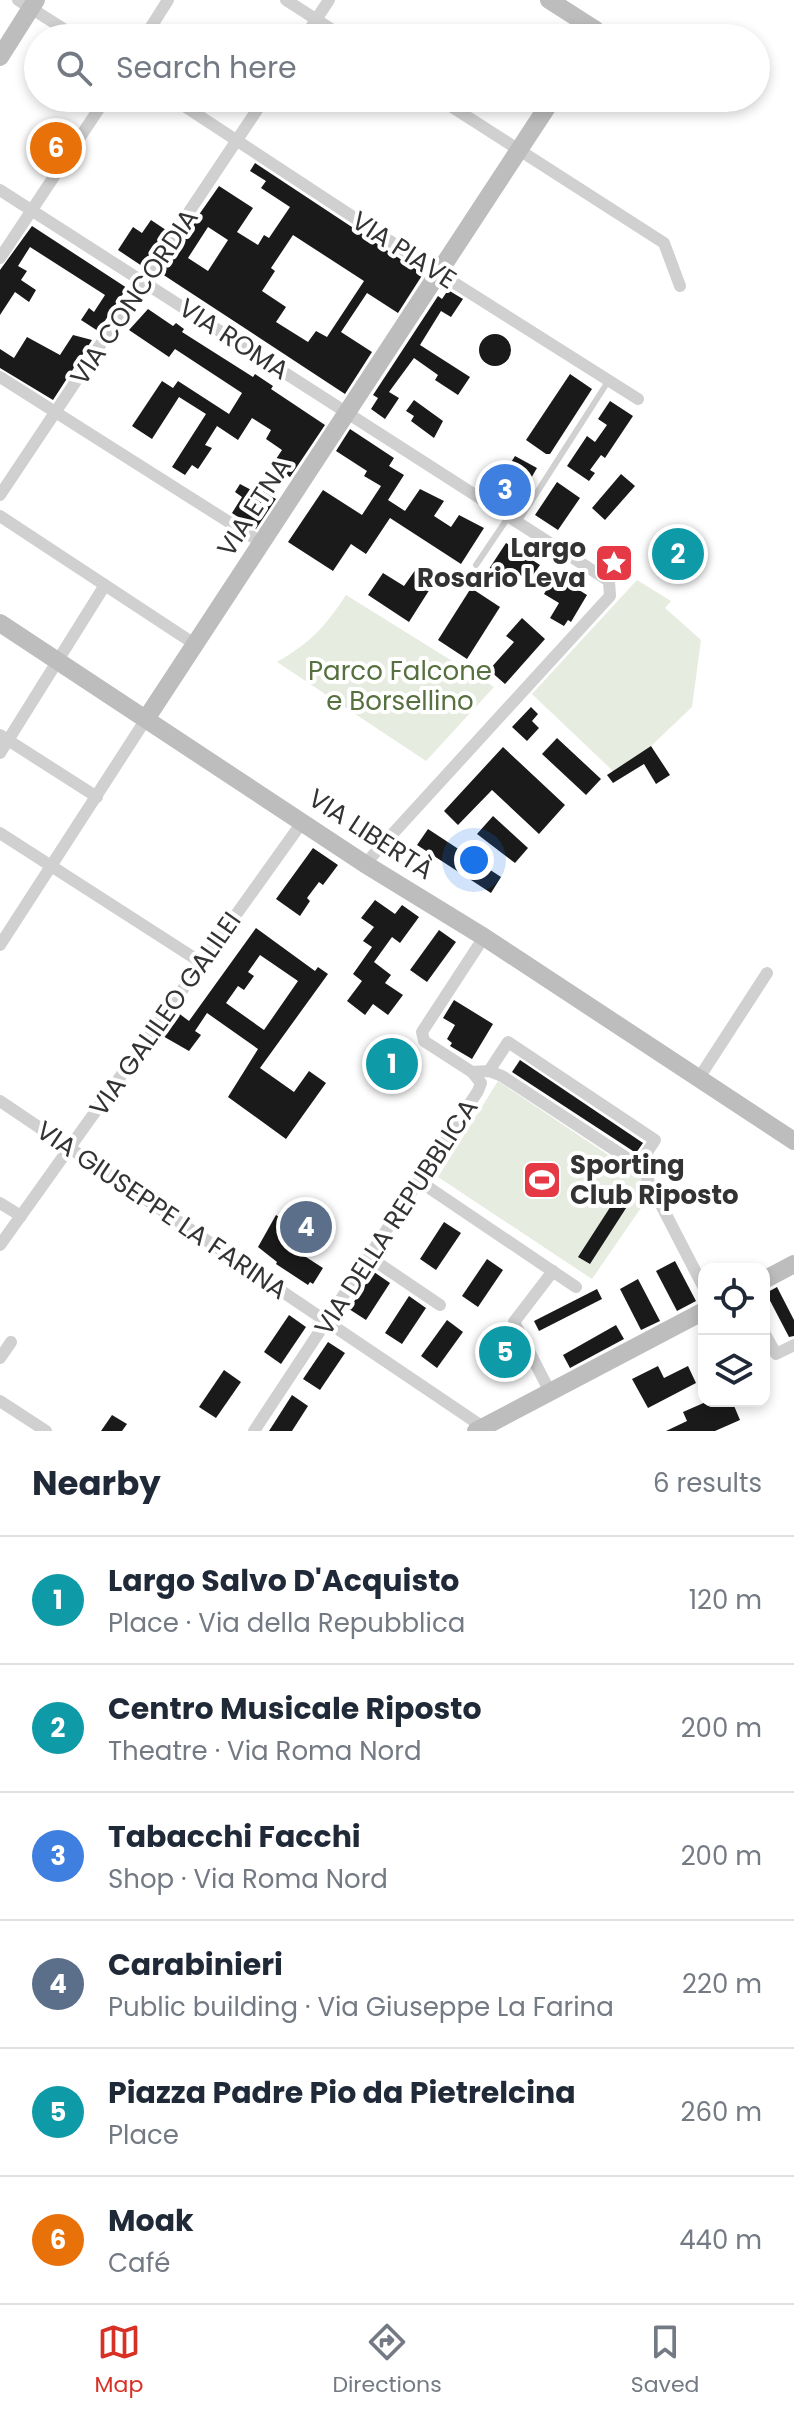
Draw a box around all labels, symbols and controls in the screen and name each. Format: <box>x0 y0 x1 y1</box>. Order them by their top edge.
search box <box>24 24 770 112</box>
icon: search <box>52 46 96 90</box>
text: Search here <box>116 46 297 89</box>
pin: 6 <box>30 118 82 178</box>
street label: VIA CONCORDIA <box>62 202 206 392</box>
street label: VIA PIAVE <box>345 203 463 297</box>
street label: VIA ROMA <box>172 290 296 388</box>
street label: VIA ETNA <box>208 450 300 564</box>
pin: 3 <box>479 460 531 520</box>
pin: 2 <box>652 524 704 584</box>
place label: Largo Rosario Leva <box>417 530 586 596</box>
place icon: Largo Rosario Leva <box>593 542 635 584</box>
park label: Parco Falcone e Borsellino <box>308 653 492 719</box>
street label: VIA LIBERTÀ <box>301 780 441 888</box>
your location <box>454 840 494 880</box>
street label: VIA GALILEO GALILEI <box>81 905 249 1123</box>
pin: 1 <box>366 1034 418 1094</box>
street label: VIA DELLA REPUBBLICA <box>306 1091 486 1343</box>
street label: VIA GIUSEPPE LA FARINA <box>29 1112 295 1308</box>
place label: Sporting Club Riposto <box>570 1147 739 1213</box>
sports icon: Sporting Club Riposto <box>521 1159 563 1201</box>
pin: 4 <box>280 1197 332 1257</box>
map controls <box>698 1263 770 1407</box>
button: locate <box>698 1263 770 1335</box>
pin: 5 <box>479 1322 531 1382</box>
button: layers <box>698 1335 770 1407</box>
text: Nearby <box>32 1459 161 1507</box>
text: 6 results <box>653 1465 762 1501</box>
text: Largo Salvo D'Acquisto <box>108 1559 459 1602</box>
text: 1 <box>53 1582 63 1618</box>
text: 120 m <box>689 1582 762 1618</box>
text: Place · Via della Repubblica <box>108 1605 465 1641</box>
text: Centro Musicale Riposto <box>108 1687 482 1730</box>
text: 2 <box>51 1710 65 1746</box>
text: 200 m <box>681 1710 762 1746</box>
text: Theatre · Via Roma Nord <box>108 1733 422 1769</box>
text: Tabacchi Facchi <box>108 1815 361 1858</box>
text: 3 <box>50 1838 66 1874</box>
text: 200 m <box>681 1838 762 1874</box>
text: Shop · Via Roma Nord <box>108 1861 388 1897</box>
text: Carabinieri <box>108 1943 283 1986</box>
text: 4 <box>49 1966 67 2002</box>
text: 220 m <box>682 1966 762 2002</box>
text: Public building · Via Giuseppe La Farina <box>108 1989 614 2025</box>
text: Piazza Padre Pio da Pietrelcina <box>108 2071 576 2114</box>
text: 5 <box>50 2094 66 2130</box>
text: 260 m <box>680 2094 762 2130</box>
text: Place <box>108 2117 179 2153</box>
text: Moak <box>108 2199 194 2242</box>
text: 6 <box>50 2222 66 2258</box>
text: 440 m <box>679 2222 762 2258</box>
text: Café <box>108 2245 170 2281</box>
tab: Map <box>95 2320 143 2401</box>
tab: Directions <box>332 2320 442 2401</box>
tab: Saved <box>631 2320 699 2401</box>

